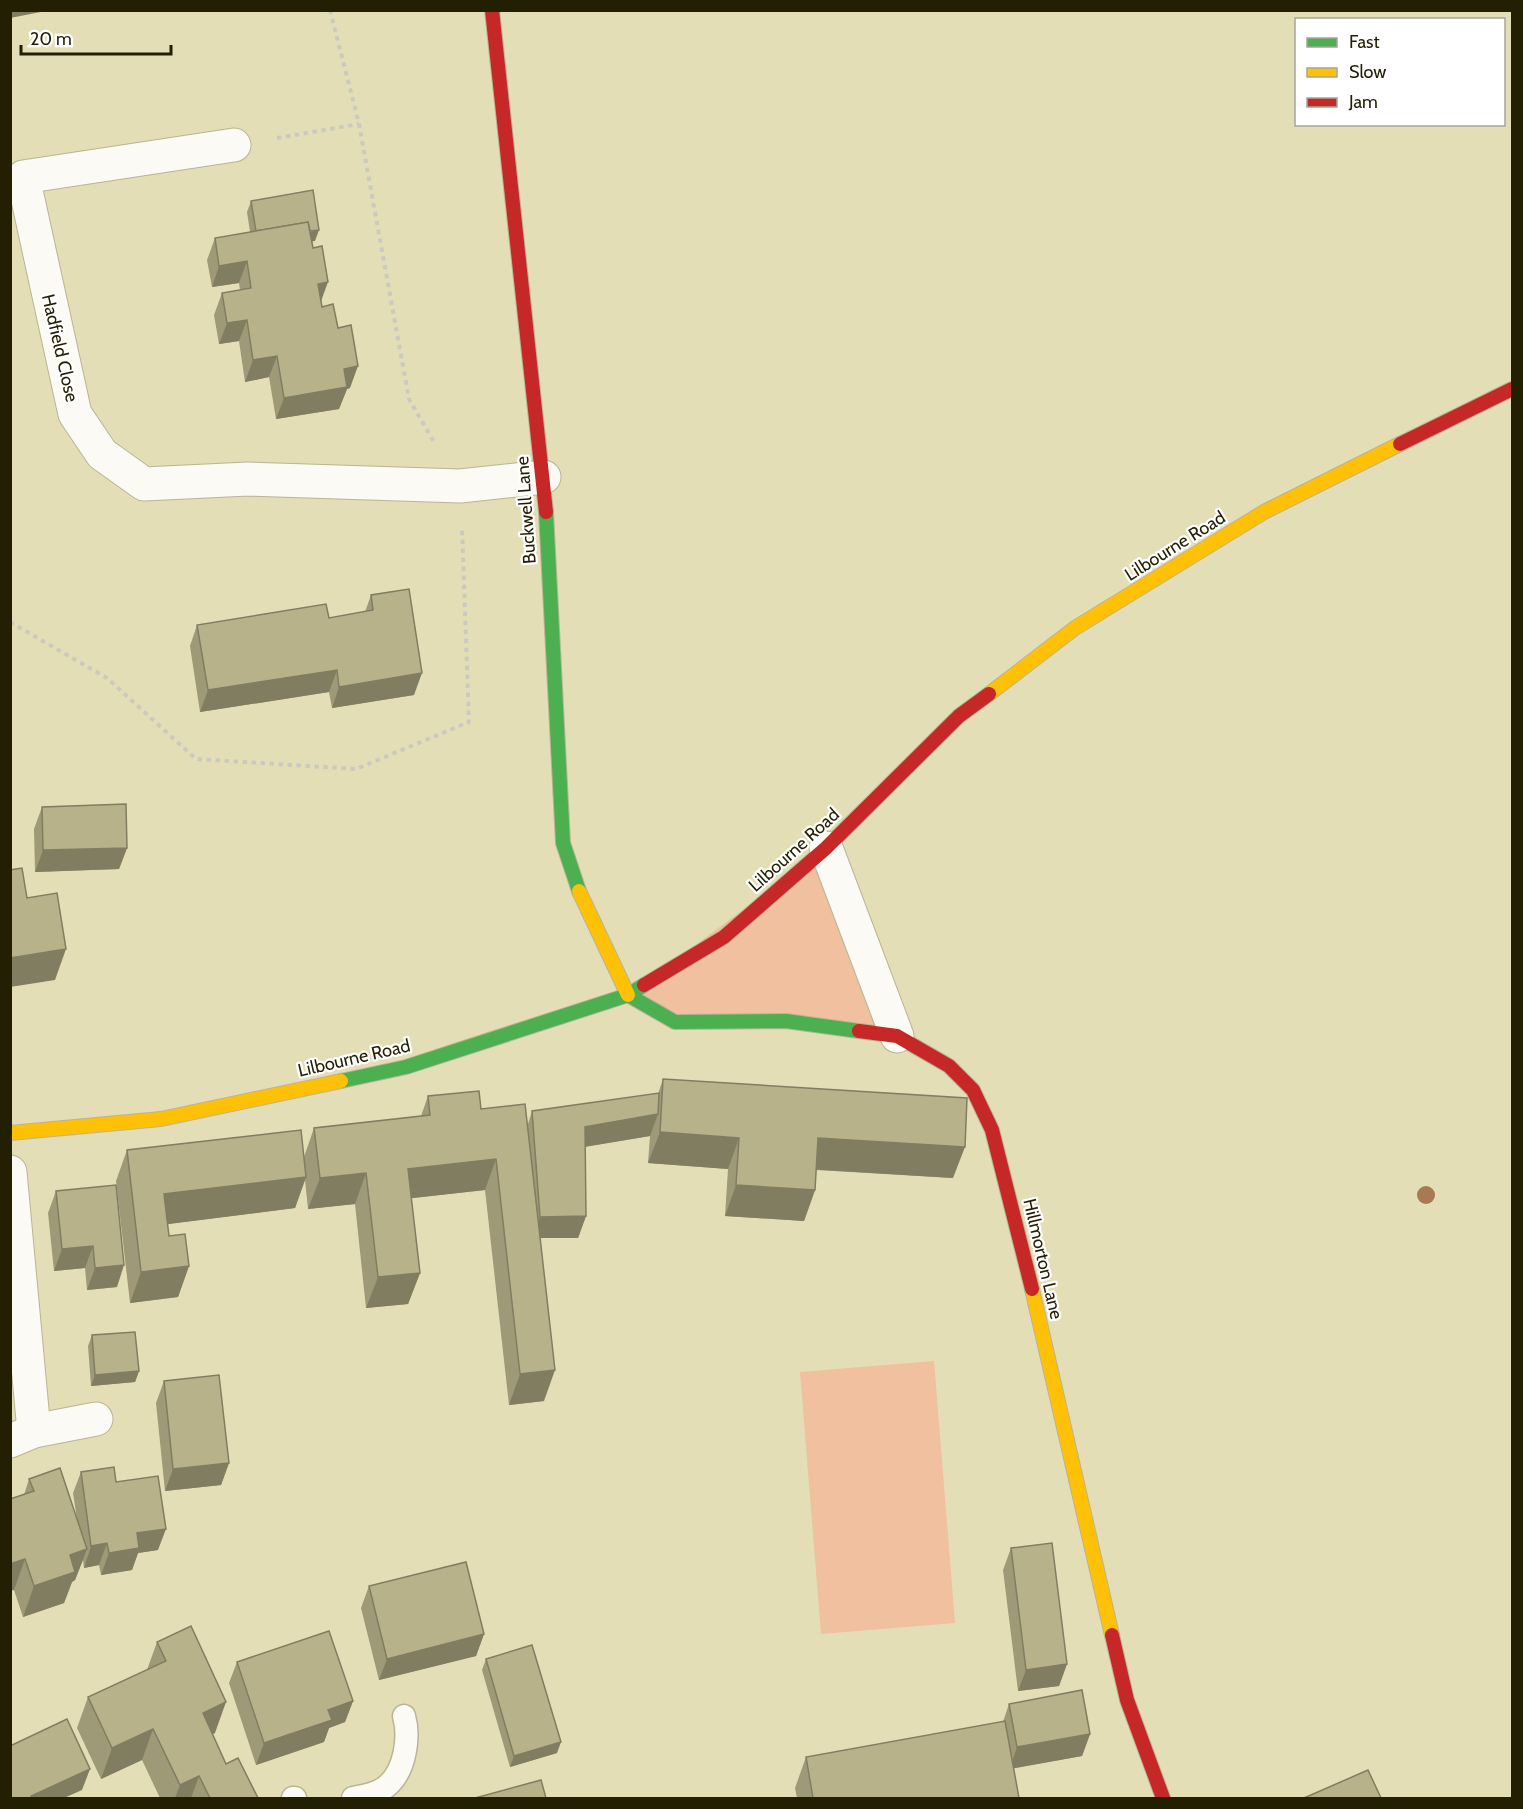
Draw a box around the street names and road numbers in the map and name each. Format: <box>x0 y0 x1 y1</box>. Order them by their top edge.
street label: Hadfield Close <box>37 292 83 404</box>
street label: Buckwell Lane <box>511 455 541 565</box>
street label: Lilbourne Road <box>1121 506 1229 586</box>
street label: Lilbourne Road <box>744 804 844 896</box>
street label: Lilbourne Road <box>296 1034 412 1082</box>
street label: Hillmorton Lane <box>1018 1197 1068 1321</box>

